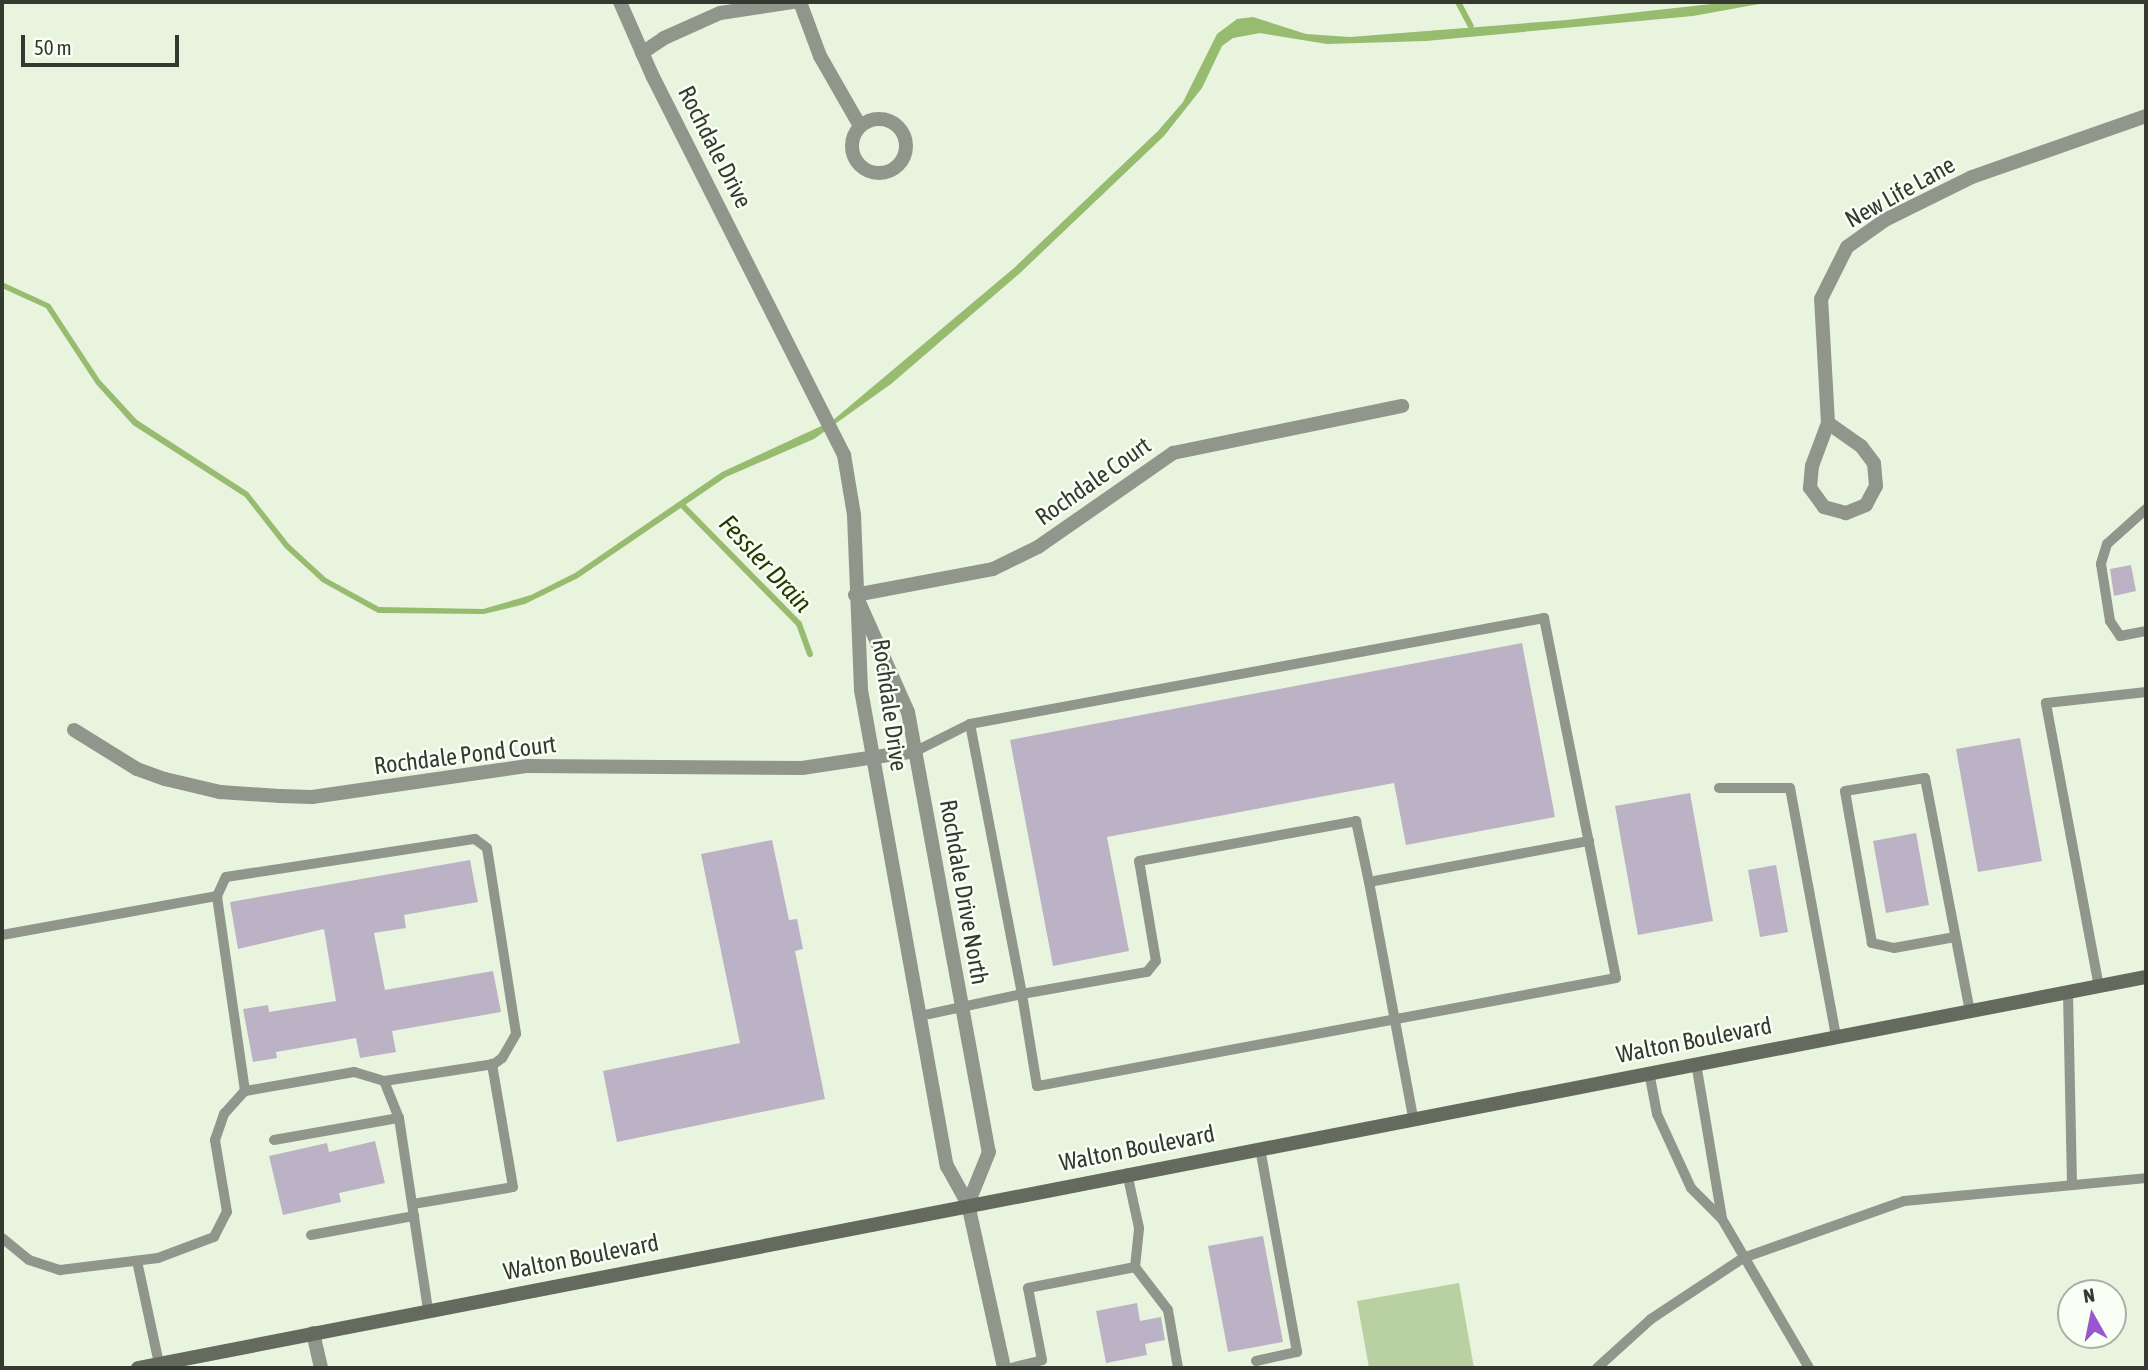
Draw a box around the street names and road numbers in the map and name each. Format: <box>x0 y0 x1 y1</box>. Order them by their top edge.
street label: Rochdale Drive <box>672 81 758 213</box>
street label: New Life Lane <box>1840 150 1960 234</box>
street label: Rochdale Court <box>1030 431 1156 531</box>
street label: Rochdale Drive <box>866 637 914 773</box>
street label: Rochdale Pond Court <box>372 730 558 780</box>
street label: Rochdale Drive North <box>934 797 994 987</box>
street label: Walton Boulevard <box>1614 1011 1774 1069</box>
street label: Walton Boulevard <box>1057 1119 1217 1177</box>
street label: Walton Boulevard <box>501 1228 661 1286</box>

